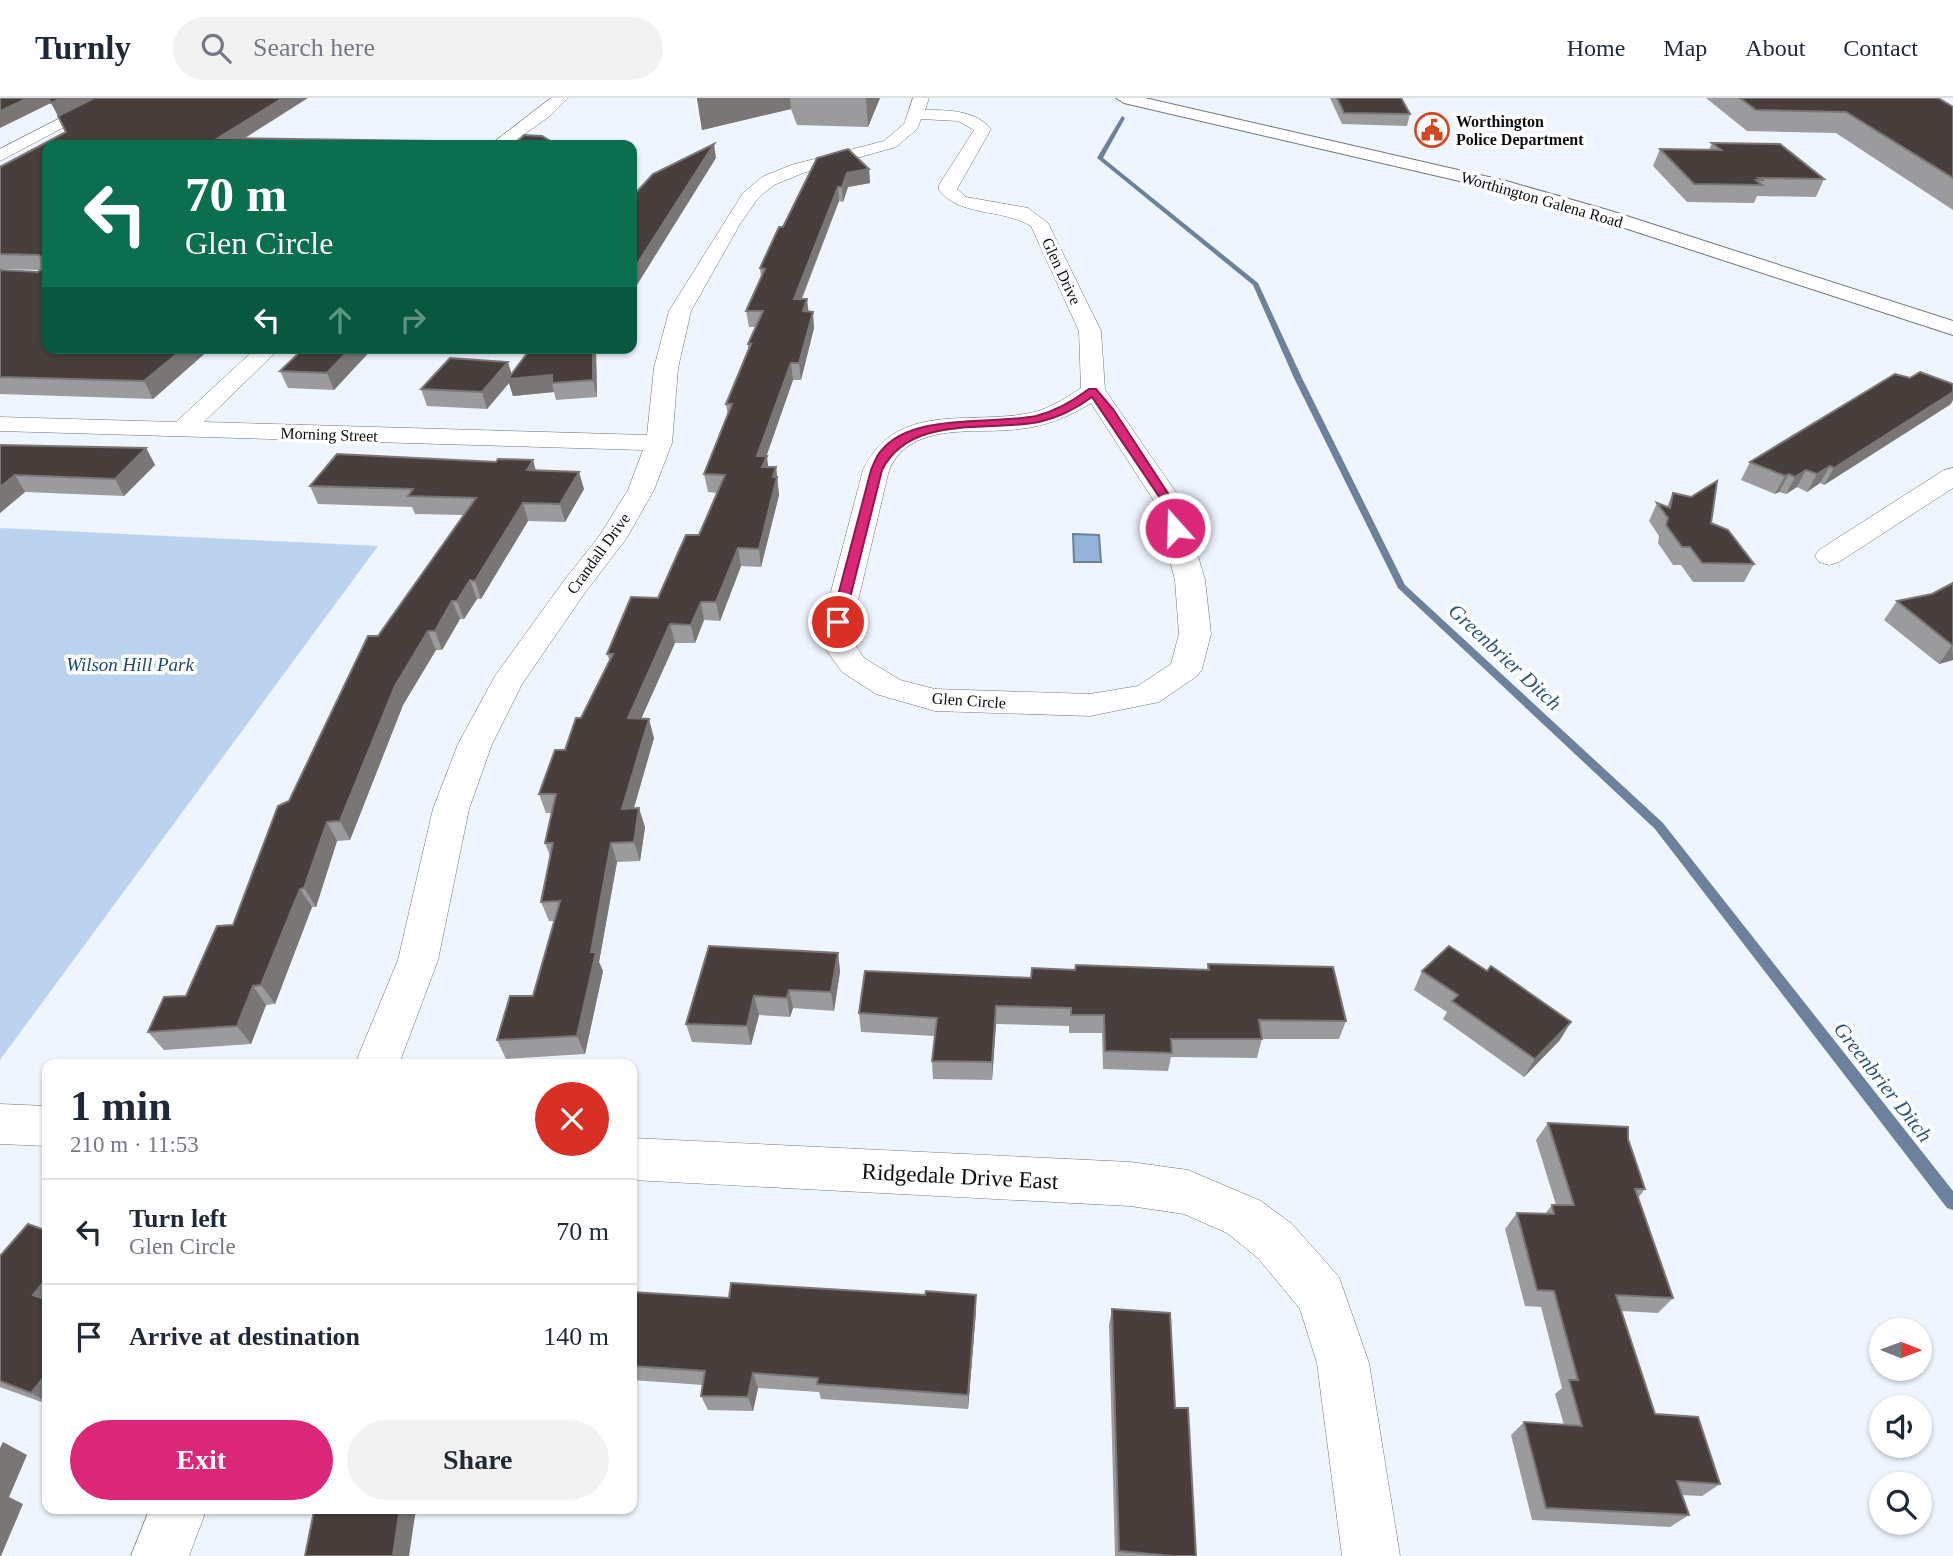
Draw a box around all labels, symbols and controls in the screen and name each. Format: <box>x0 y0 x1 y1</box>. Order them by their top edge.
search box <box>173 17 663 80</box>
icon: search <box>197 29 235 67</box>
text: Turnly <box>35 30 131 66</box>
text: Search here <box>253 33 375 62</box>
text: Home <box>1567 35 1625 61</box>
text: Map <box>1663 35 1707 61</box>
text: About <box>1745 35 1805 61</box>
text: Contact <box>1843 35 1918 61</box>
public building icon: Worthington Police Department <box>1413 111 1451 149</box>
place label: Worthington Police Department <box>1456 113 1584 149</box>
text: 70 m <box>185 167 287 222</box>
icon: left <box>70 168 161 259</box>
street label: Worthington Galena Road <box>1459 168 1625 232</box>
text: Glen Circle <box>185 225 333 261</box>
street label: Glen Drive <box>1039 235 1084 307</box>
icon: left <box>248 301 286 339</box>
icon: ahead <box>321 301 359 339</box>
icon: right <box>394 301 432 339</box>
street label: Morning Street <box>280 424 378 446</box>
position arrow <box>1138 491 1212 565</box>
street label: Crandall Drive <box>563 510 633 597</box>
pin <box>808 592 868 652</box>
water label: Greenbrier Ditch <box>1444 599 1566 715</box>
icon: arrive <box>819 603 857 641</box>
park label: Wilson Hill Park <box>66 654 194 675</box>
street label: Glen Circle <box>931 689 1007 712</box>
water label: Greenbrier Ditch <box>1829 1017 1937 1147</box>
button: close <box>535 1082 609 1156</box>
text: 1 min <box>70 1083 172 1129</box>
text: 210 m · 11:53 <box>70 1132 199 1157</box>
street label: Ridgedale Drive East <box>861 1159 1059 1194</box>
text: Turn left <box>129 1204 227 1233</box>
icon: left <box>70 1213 108 1251</box>
text: 70 m <box>556 1217 609 1246</box>
text: Glen Circle <box>129 1234 236 1259</box>
icon: arrive <box>70 1318 108 1356</box>
north arrow <box>1869 1318 1932 1381</box>
map controls <box>1869 1318 1932 1535</box>
text: Arrive at destination <box>129 1322 360 1351</box>
text: 140 m <box>543 1322 609 1351</box>
button: sound <box>1869 1395 1932 1458</box>
button: Exit <box>70 1420 333 1500</box>
button: Share <box>347 1420 609 1500</box>
button: search <box>1869 1472 1932 1535</box>

